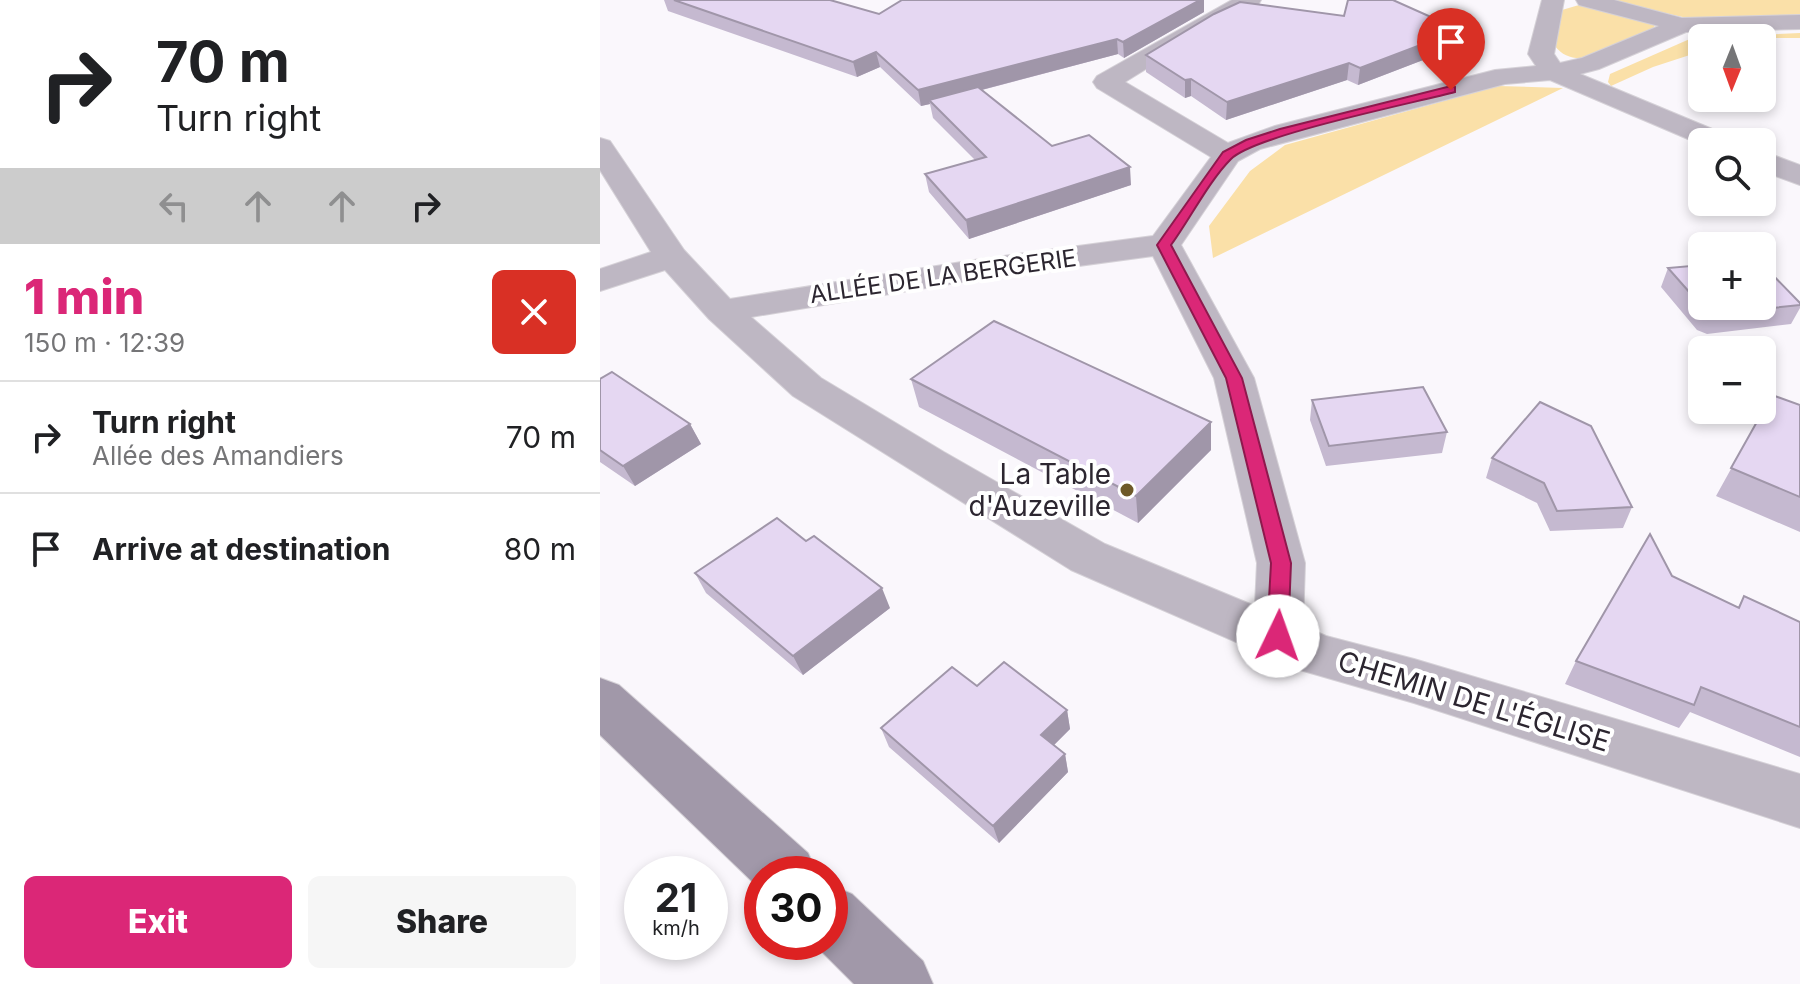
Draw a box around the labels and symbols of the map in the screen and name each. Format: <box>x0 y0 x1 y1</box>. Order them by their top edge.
pin <box>1417 8 1485 90</box>
north arrow <box>1688 24 1776 112</box>
street label: ALLÉE DE LA BERGERIE <box>808 242 1078 309</box>
place label: La Table d'Auzeville <box>969 457 1111 523</box>
marker: La Table d'Auzeville <box>1118 481 1136 499</box>
position arrow <box>1236 594 1320 678</box>
street label: CHEMIN DE L'ÉGLISE <box>1334 643 1614 759</box>
speed limit sign: 30 <box>744 856 848 960</box>

